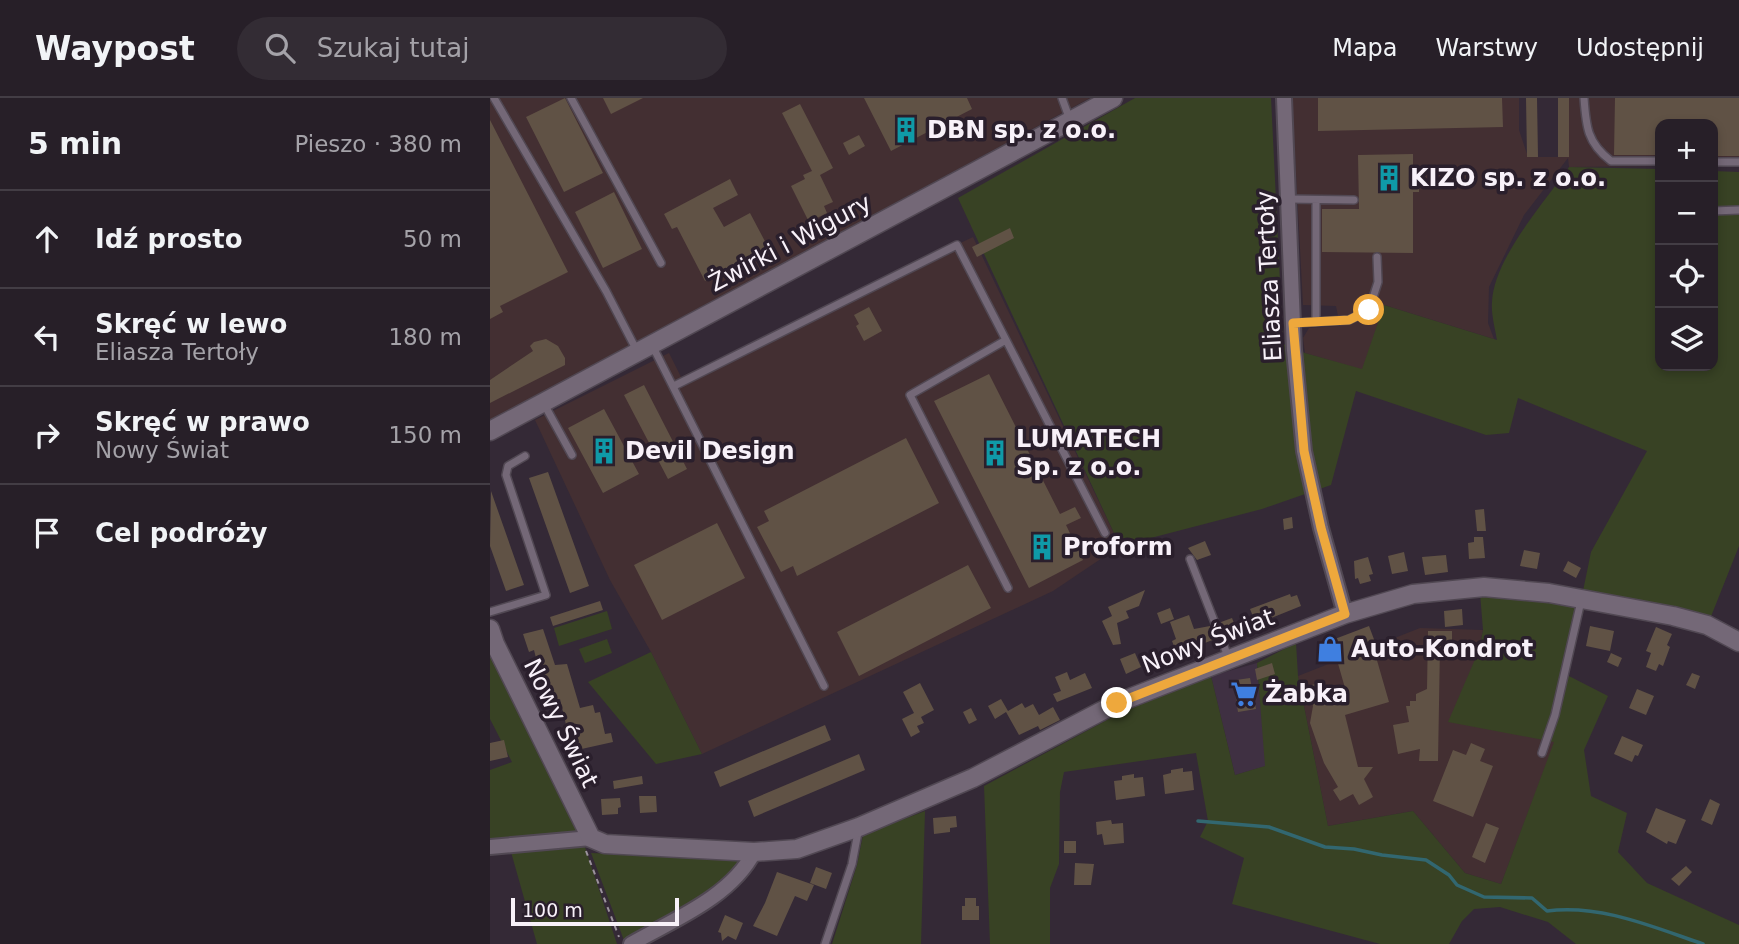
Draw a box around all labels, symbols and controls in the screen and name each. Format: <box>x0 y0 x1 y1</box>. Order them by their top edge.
search box <box>237 17 727 80</box>
text: Waypost <box>35 29 195 68</box>
icon: search <box>261 29 299 67</box>
text: Szukaj tutaj <box>317 33 469 63</box>
text: Mapa <box>1332 34 1398 62</box>
text: Warstwy <box>1436 34 1538 62</box>
text: Udostępnij <box>1576 34 1704 62</box>
building icon: DBN sp. z o.o. <box>891 115 921 145</box>
place label: DBN sp. z o.o. <box>927 116 1116 144</box>
map controls <box>1655 119 1718 371</box>
button: + <box>1655 119 1718 182</box>
text: 5 min <box>28 126 122 161</box>
text: Pieszo · 380 m <box>294 131 462 157</box>
building icon: KIZO sp. z o.o. <box>1374 163 1404 193</box>
place label: KIZO sp. z o.o. <box>1410 164 1606 192</box>
button: − <box>1655 182 1718 245</box>
street label: Żwirki i Wigury <box>704 188 876 297</box>
street label: Eliasza Tertoły <box>1251 190 1287 362</box>
icon: ahead <box>28 220 66 258</box>
text: Idź prosto <box>95 224 243 254</box>
text: 50 m <box>403 226 462 252</box>
button: locate <box>1655 245 1718 308</box>
route start <box>1353 294 1384 325</box>
button: layers <box>1655 308 1718 371</box>
text: Skręć w lewo <box>95 309 287 339</box>
icon: left <box>28 318 66 356</box>
text: 180 m <box>388 324 462 350</box>
text: Eliasza Tertoły <box>95 339 259 365</box>
text: Skręć w prawo <box>95 407 310 437</box>
icon: right <box>28 416 66 454</box>
text: 150 m <box>388 422 462 448</box>
place label: LUMATECH Sp. z o.o. <box>1016 425 1161 481</box>
building icon: Devil Design <box>589 436 619 466</box>
text: Nowy Świat <box>95 437 229 463</box>
place label: Devil Design <box>625 437 795 465</box>
building icon: LUMATECH Sp. z o.o. <box>980 438 1010 468</box>
icon: arrive <box>28 514 66 552</box>
text: Cel podróży <box>95 518 268 548</box>
building icon: Proform <box>1027 532 1057 562</box>
place label: Proform <box>1063 533 1173 561</box>
street label: Nowy Świat <box>1137 601 1278 679</box>
shop icon: Auto-Kondrot <box>1315 634 1345 664</box>
place label: Auto-Kondrot <box>1351 635 1533 663</box>
street label: Nowy Świat <box>518 653 606 792</box>
supermarket icon: Żabka <box>1229 679 1259 709</box>
place label: Żabka <box>1265 679 1348 708</box>
route end <box>1101 687 1132 718</box>
scale bar <box>511 895 679 927</box>
text: 100 m <box>522 899 583 921</box>

